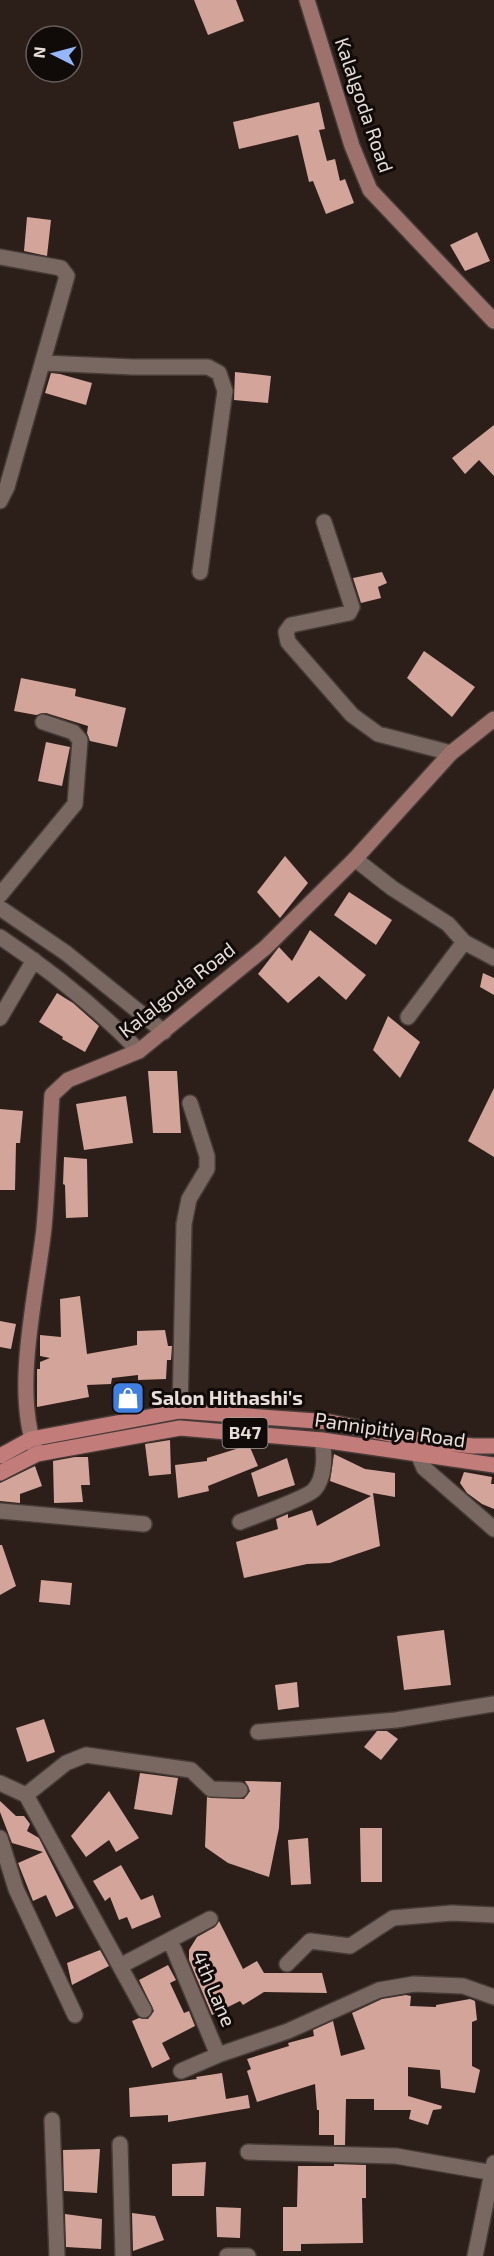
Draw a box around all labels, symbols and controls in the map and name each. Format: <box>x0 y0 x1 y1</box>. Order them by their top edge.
north arrow <box>24 24 84 84</box>
street label: Kalalgoda Road <box>331 34 399 175</box>
text: N <box>29 46 49 59</box>
street label: Kalalgoda Road <box>113 936 239 1042</box>
shop icon: Salon Hithashi's <box>110 1380 146 1416</box>
place label: Salon Hithashi's <box>151 1385 303 1409</box>
street label: Pannipitiya Road <box>313 1407 467 1451</box>
road number: B47 <box>222 1418 268 1448</box>
street label: 4th Lane <box>188 1947 242 2030</box>

